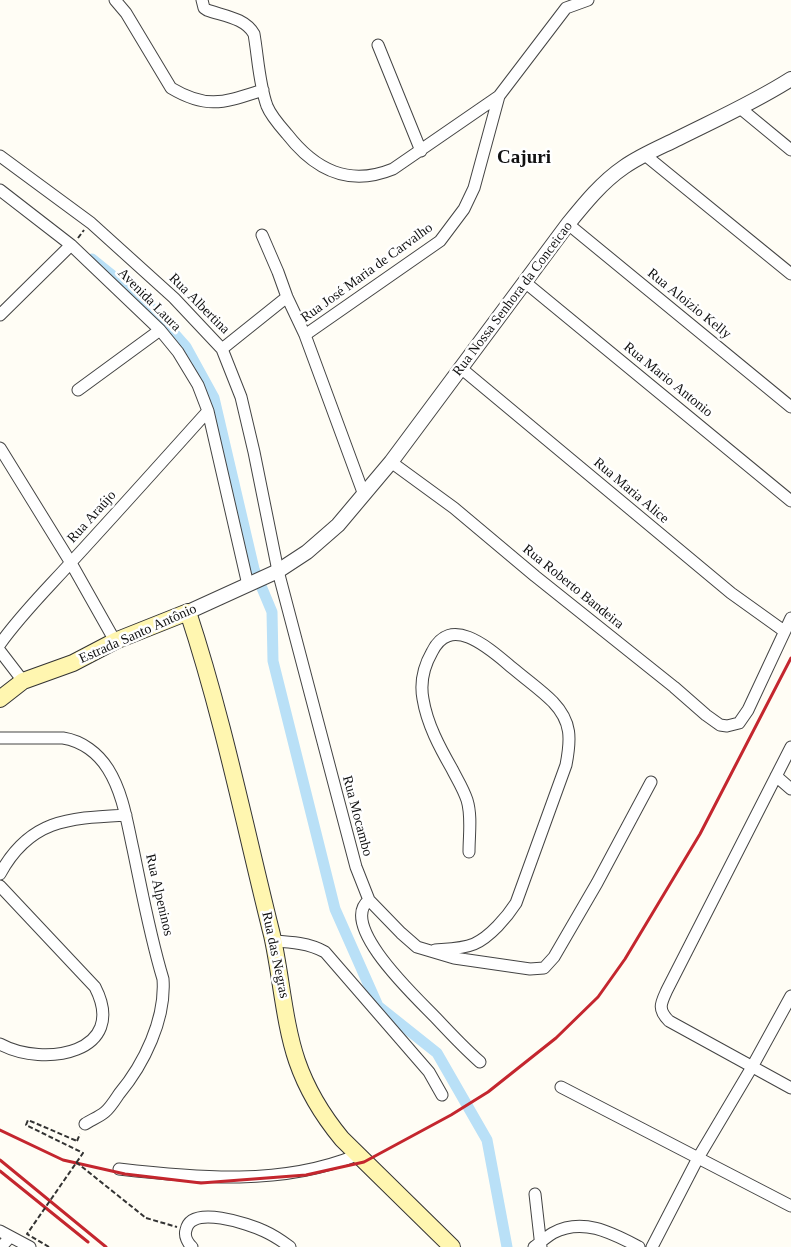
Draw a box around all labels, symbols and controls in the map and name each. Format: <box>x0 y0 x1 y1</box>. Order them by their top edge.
district label: Cajuri <box>497 147 551 169</box>
street label: Rua Nossa Senhora da Conceicao <box>449 218 577 380</box>
street label: Rua José Maria de Carvalho <box>298 220 436 326</box>
street label: Avenida Laura <box>114 265 184 335</box>
street label: Rua Aloizio Kelly <box>644 265 734 343</box>
street label: Rua Albertina <box>165 270 233 338</box>
street label: Rua Mario Antonio <box>620 339 716 421</box>
street label: Rua Maria Alice <box>590 455 672 527</box>
street label: Rua Araújo <box>64 487 120 547</box>
street label: Rua Roberto Bandeira <box>519 541 627 633</box>
street label: Estrada Santo Antônio <box>77 601 199 667</box>
street label: Rua Mocambo <box>338 774 376 858</box>
street label: Rua Alpeninos <box>141 852 177 938</box>
street label: Rua das Negras <box>258 910 292 1000</box>

